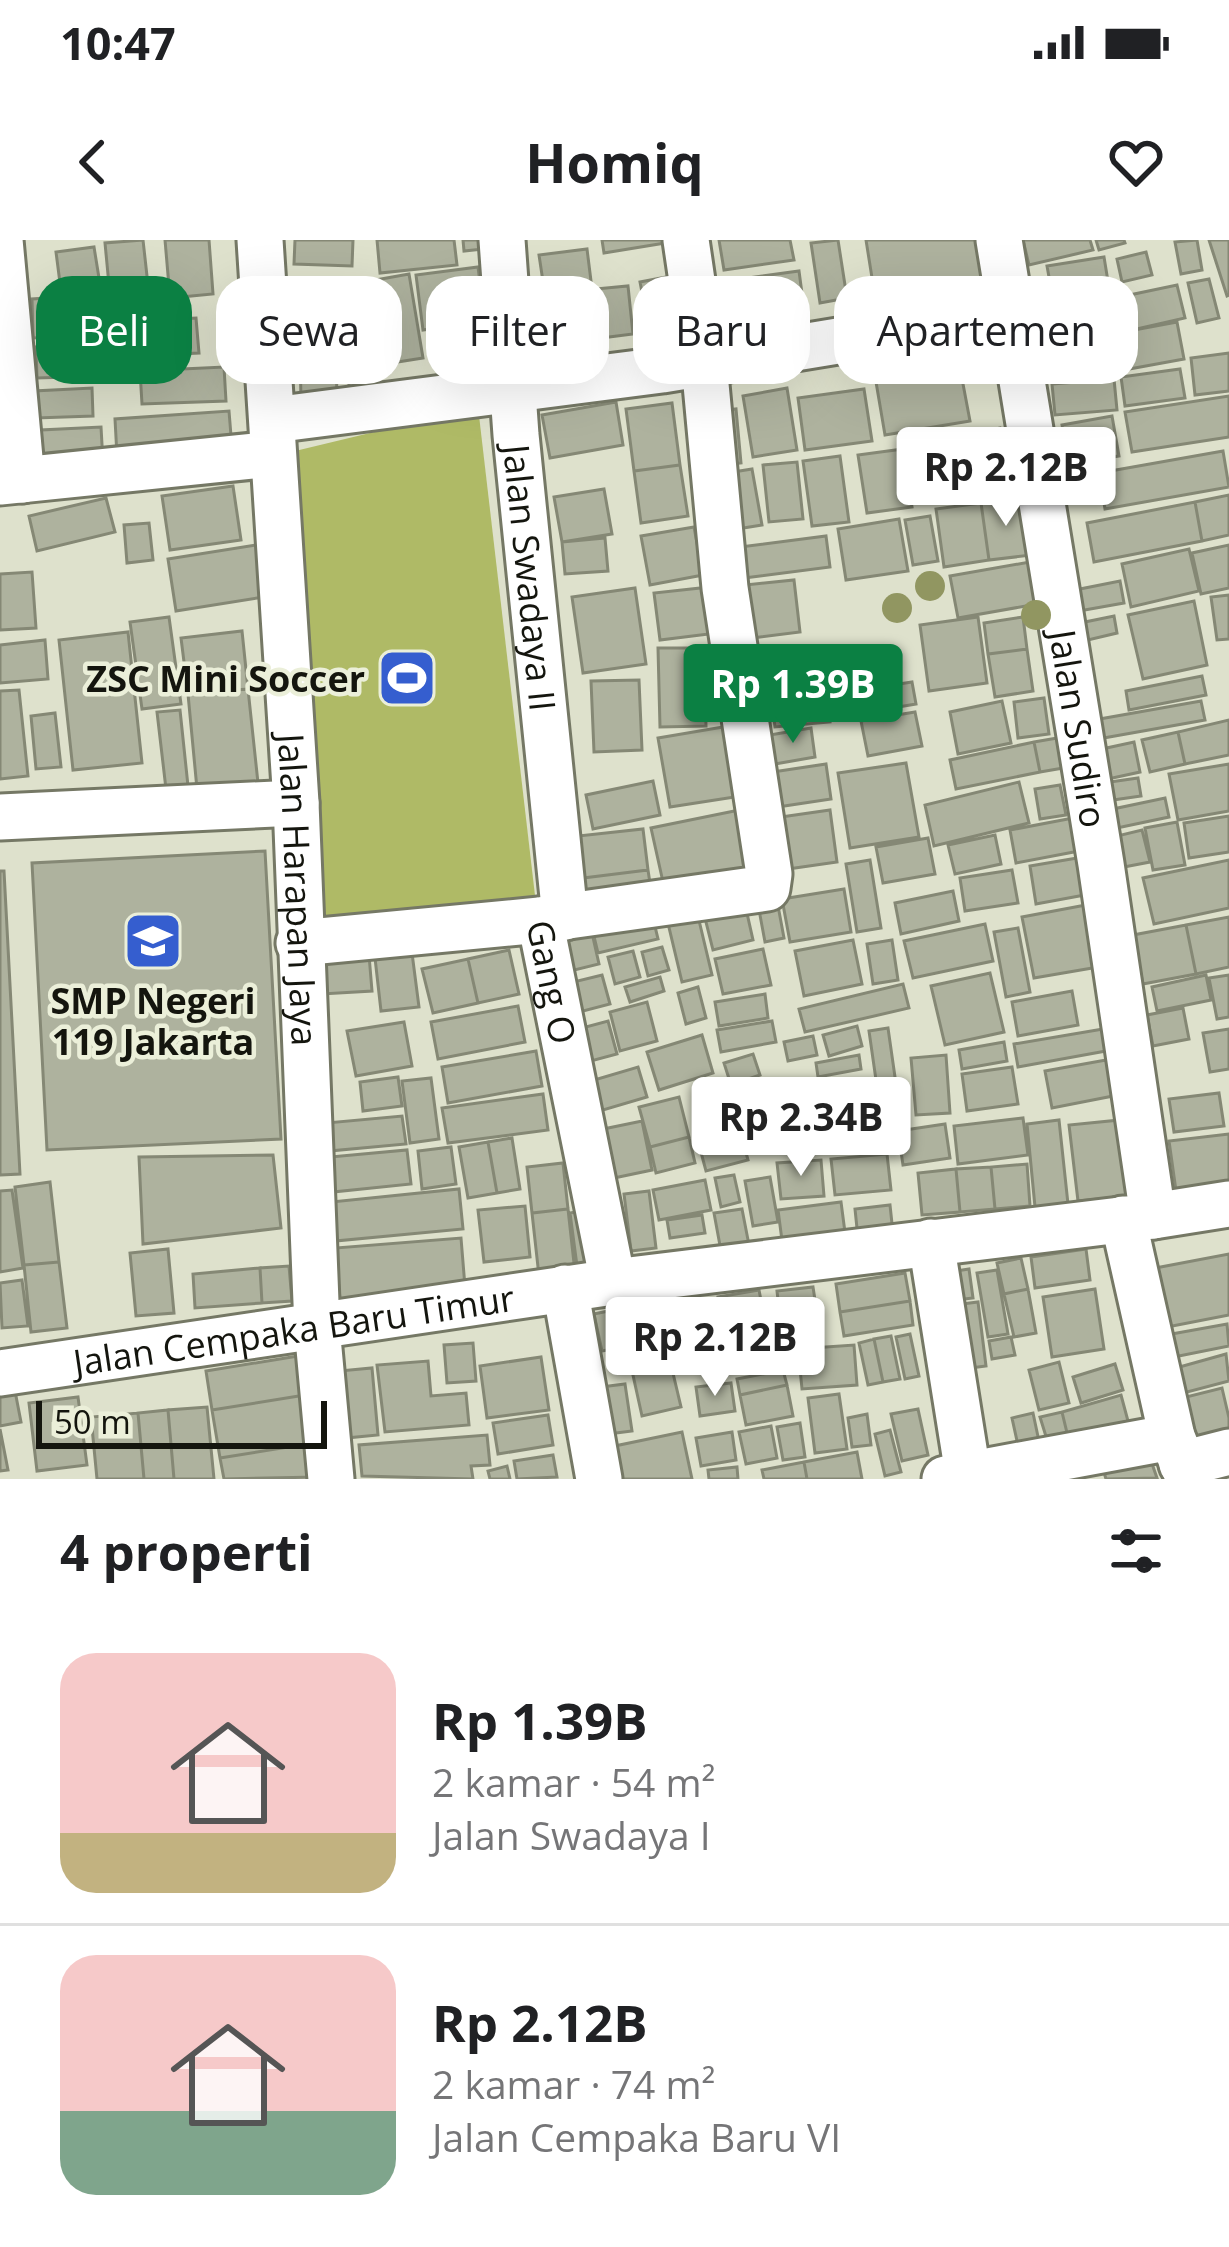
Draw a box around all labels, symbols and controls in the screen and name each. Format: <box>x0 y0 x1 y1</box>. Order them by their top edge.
text: 10:47 <box>60 12 176 73</box>
text: Homiq <box>525 125 704 199</box>
icon: back <box>60 129 126 195</box>
icon: heart <box>1103 129 1169 195</box>
chip: Beli <box>36 276 192 384</box>
chip: Sewa <box>216 276 402 384</box>
chip: Filter <box>426 276 609 384</box>
chip: Baru <box>633 276 810 384</box>
chip: Apartemen <box>834 276 1138 384</box>
pin: Rp 2.12B <box>882 427 1130 529</box>
street label: Jalan Swadaya II <box>492 439 568 713</box>
text: Rp 2.12B <box>924 439 1088 492</box>
street label: Jalan Sudiro <box>1038 623 1119 831</box>
pin: Rp 1.39B <box>669 644 917 746</box>
sports icon: ZSC Mini Soccer <box>376 647 438 709</box>
place label: ZSC Mini Soccer <box>86 654 365 703</box>
text: Rp 1.39B <box>711 656 875 709</box>
street label: Jalan Harapan Jaya <box>267 729 330 1047</box>
school or university icon: SMP Negeri 119 Jakarta <box>122 910 184 972</box>
street label: Gang O <box>516 916 589 1048</box>
place label: SMP Negeri 119 Jakarta <box>50 976 256 1066</box>
pin: Rp 2.34B <box>677 1077 925 1179</box>
text: Rp 2.34B <box>719 1089 883 1142</box>
street label: Jalan Cempaka Baru Timur <box>67 1272 518 1387</box>
pin: Rp 2.12B <box>591 1297 839 1399</box>
text: Rp 2.12B <box>633 1309 797 1362</box>
scale bar <box>36 1395 327 1448</box>
text: 50 m <box>54 1399 131 1444</box>
text: 4 properti <box>60 1516 313 1586</box>
icon: filters <box>1103 1518 1169 1584</box>
text: Rp 1.39B <box>432 1685 647 1755</box>
icon: home <box>156 1701 300 1845</box>
text: 2 kamar · 54 m² <box>432 1755 715 1808</box>
text: Jalan Swadaya I <box>432 1808 711 1861</box>
text: Rp 2.12B <box>432 1987 647 2057</box>
icon: home <box>156 2003 300 2147</box>
text: 2 kamar · 74 m² <box>432 2057 715 2110</box>
text: Jalan Cempaka Baru VI <box>432 2110 841 2163</box>

